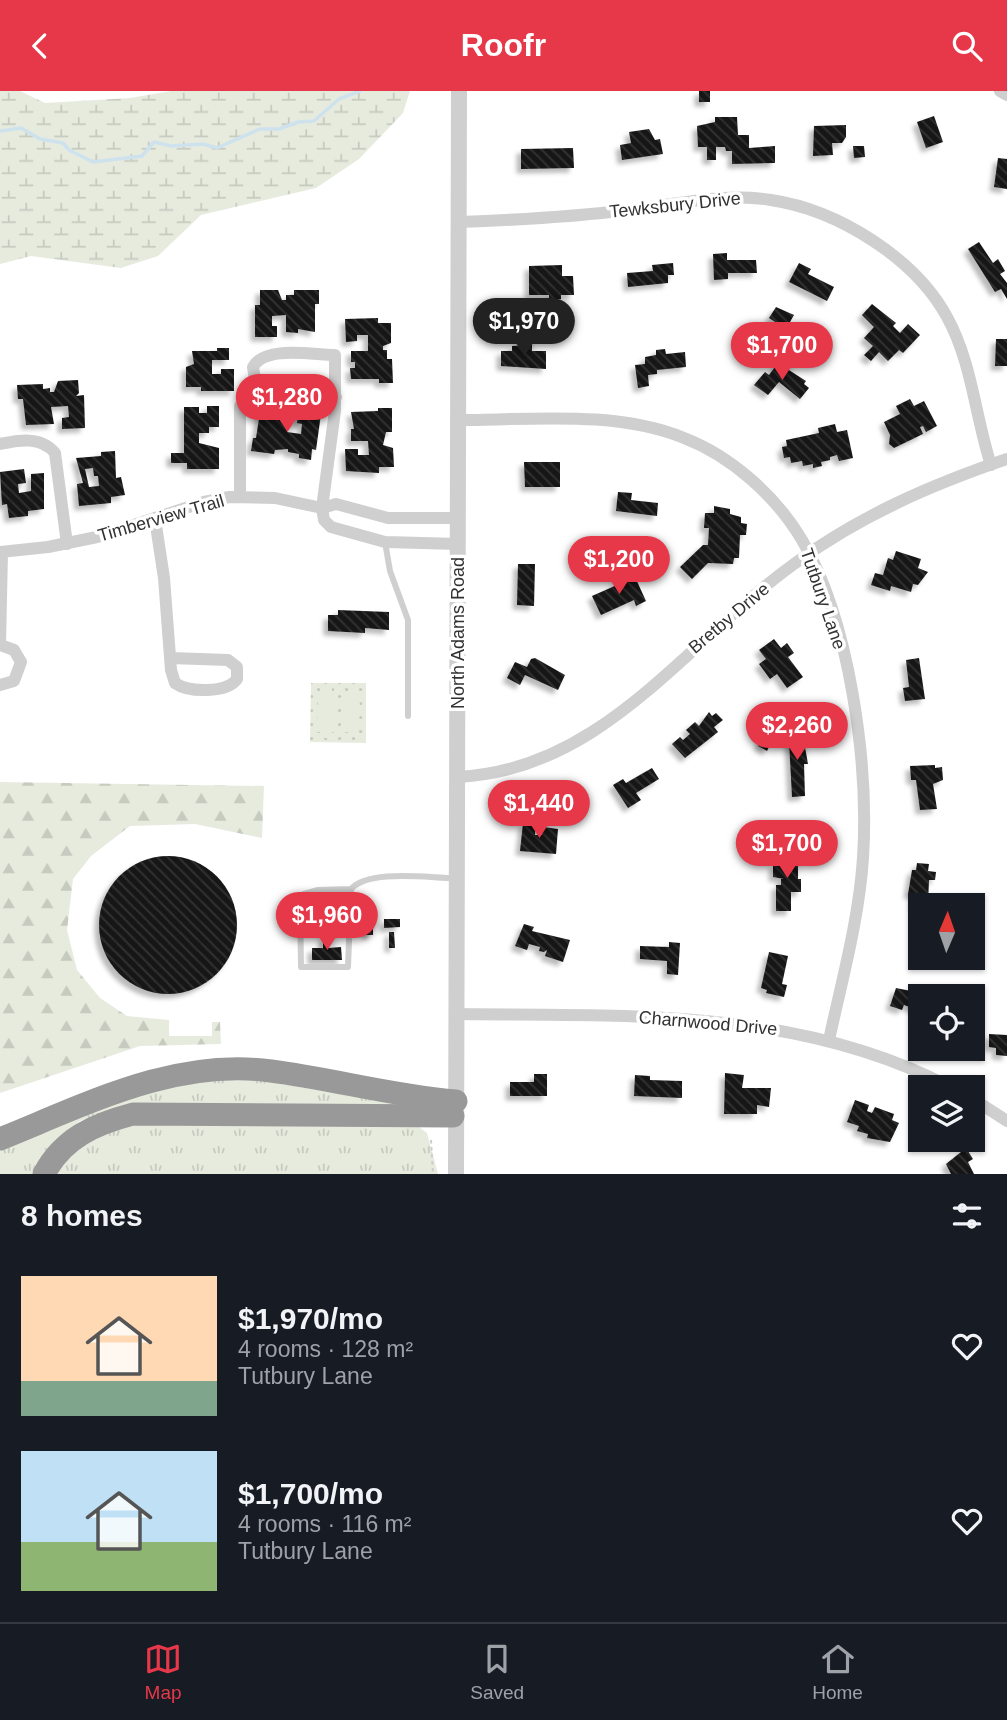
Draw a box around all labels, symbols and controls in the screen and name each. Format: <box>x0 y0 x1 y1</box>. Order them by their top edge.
icon: back <box>21 27 59 65</box>
text: Roofr <box>461 27 546 63</box>
icon: search <box>948 27 986 65</box>
street label: Tewksbury Drive <box>608 188 742 222</box>
pin: $1,970 <box>467 299 581 358</box>
text: $1,970 <box>489 308 559 334</box>
pin: $1,700 <box>725 323 839 382</box>
text: $1,700 <box>747 332 817 358</box>
pin: $1,280 <box>230 375 344 434</box>
text: $1,280 <box>252 384 322 410</box>
street label: Timberview Trail <box>96 490 226 546</box>
pin: $1,200 <box>562 537 676 596</box>
text: $1,200 <box>584 546 654 572</box>
street label: Tutbury Lane <box>796 546 850 652</box>
street label: North Adams Road <box>448 557 468 709</box>
street label: Bretby Drive <box>685 579 773 657</box>
pin: $2,260 <box>740 703 854 762</box>
text: $2,260 <box>762 712 832 738</box>
pin: $1,440 <box>482 781 596 840</box>
text: $1,440 <box>504 790 574 816</box>
pin: $1,700 <box>730 821 844 880</box>
text: $1,700 <box>752 830 822 856</box>
pin: $1,960 <box>270 893 384 952</box>
north arrow <box>908 893 985 969</box>
map controls <box>908 893 985 1152</box>
text: $1,960 <box>292 902 362 928</box>
button: locate <box>908 984 985 1061</box>
street label: Charnwood Drive <box>638 1007 778 1039</box>
button: layers <box>908 1075 985 1152</box>
icon: filters <box>948 1197 986 1235</box>
text: 8 homes <box>21 1199 143 1232</box>
text: $1,970/mo <box>238 1302 383 1335</box>
icon: home <box>77 1304 161 1388</box>
icon: heart <box>948 1327 986 1365</box>
text: 4 rooms · 128 m² <box>238 1336 413 1362</box>
text: Tutbury Lane <box>238 1363 373 1389</box>
text: $1,700/mo <box>238 1477 383 1510</box>
icon: home <box>77 1479 161 1563</box>
icon: heart <box>948 1502 986 1540</box>
text: 4 rooms · 116 m² <box>238 1511 411 1537</box>
text: Tutbury Lane <box>238 1538 373 1564</box>
tab: Map <box>144 1640 182 1704</box>
tab: Saved <box>470 1640 524 1704</box>
tab: Home <box>812 1640 863 1704</box>

